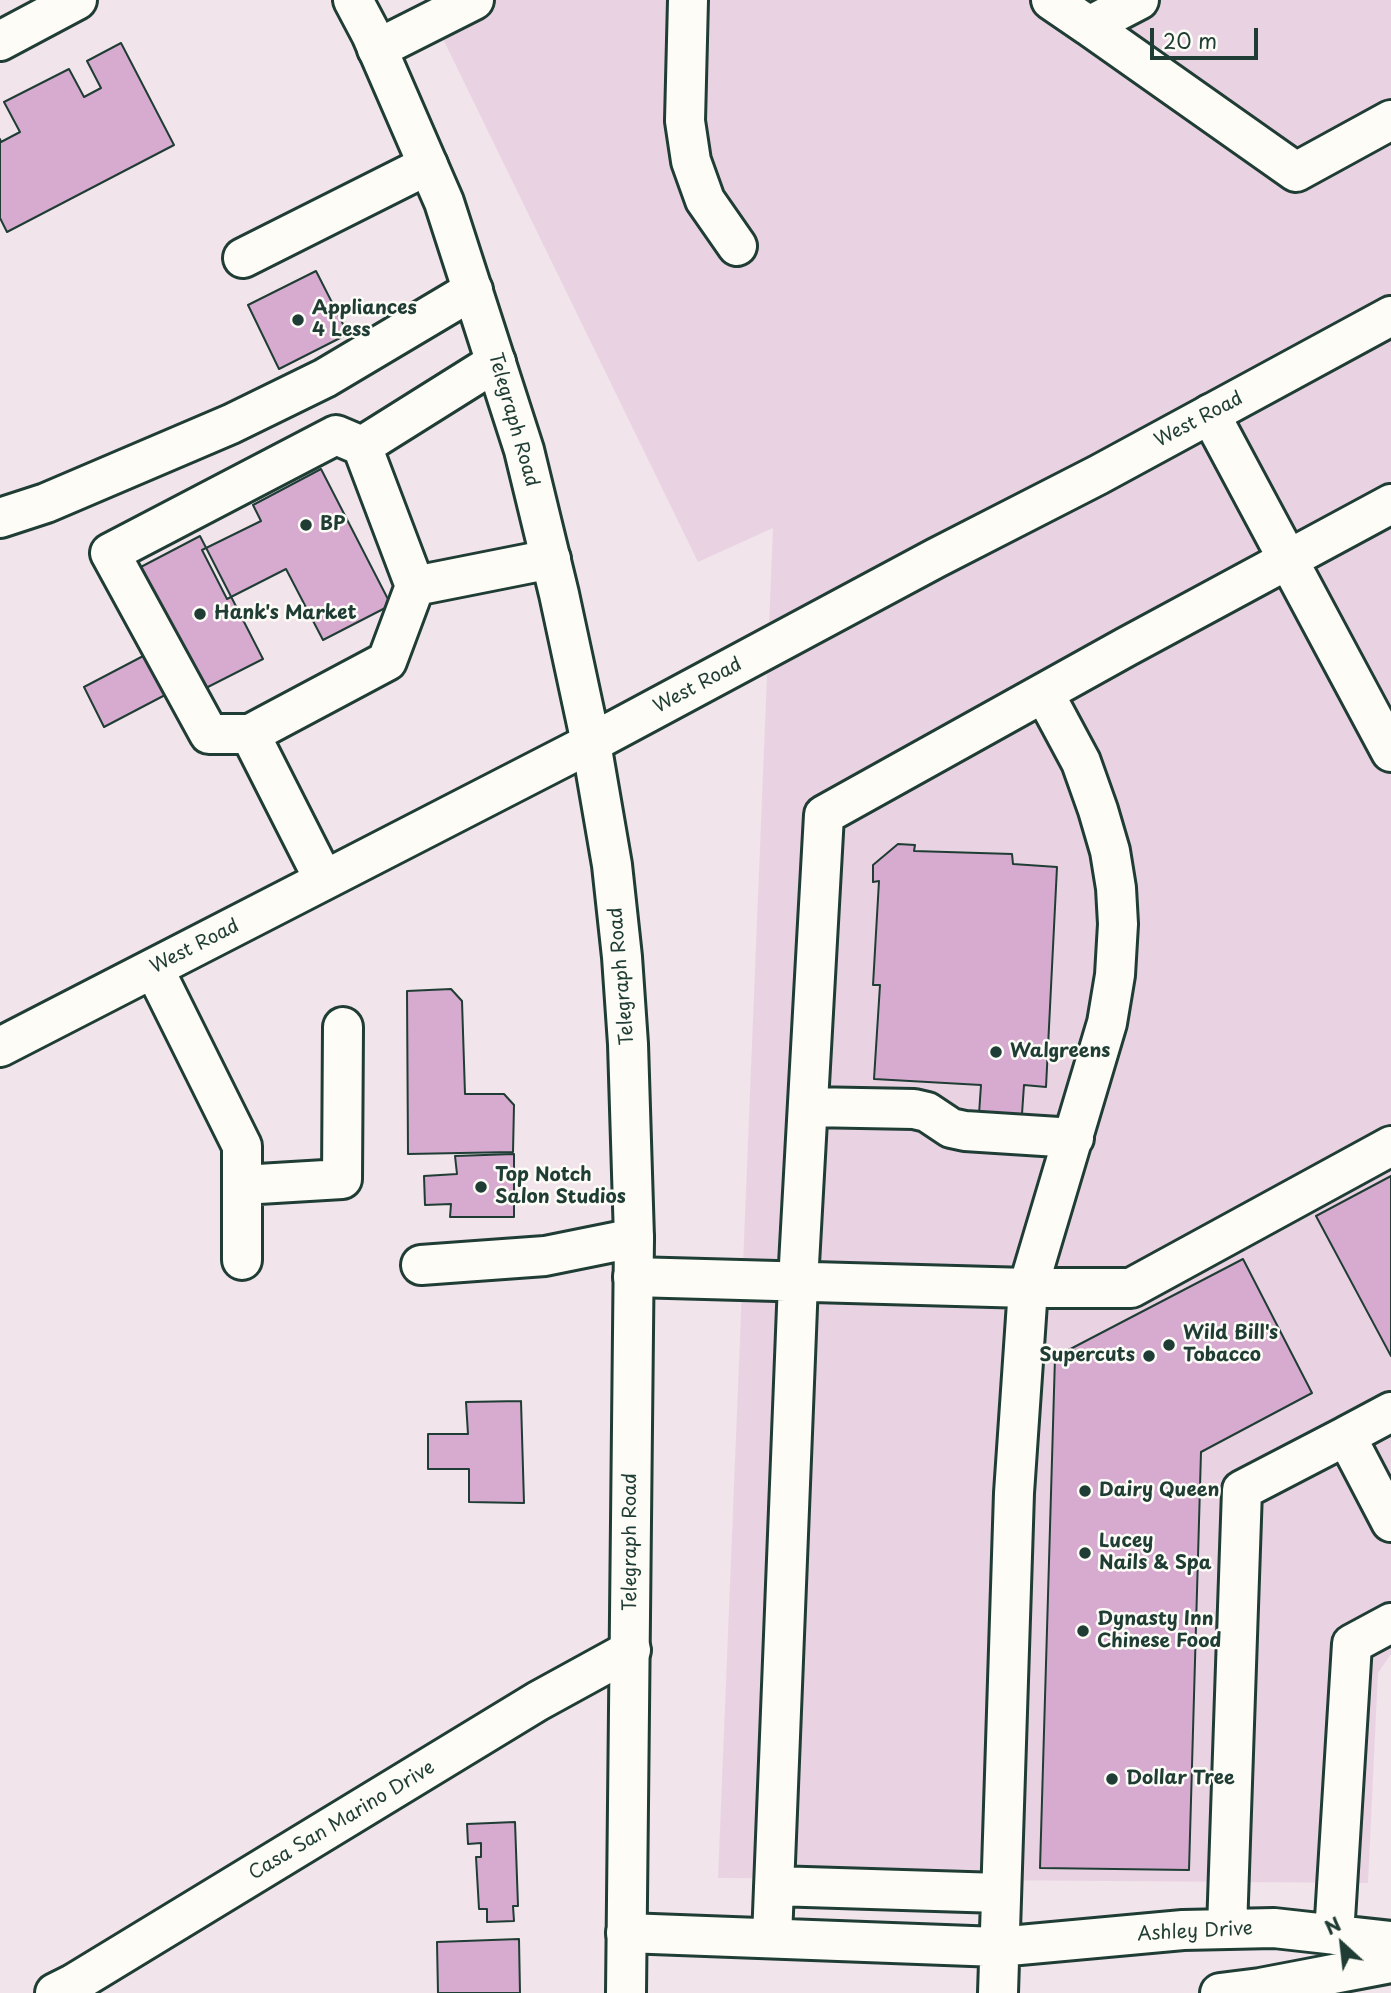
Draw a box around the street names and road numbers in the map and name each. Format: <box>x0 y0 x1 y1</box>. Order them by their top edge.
street label: Telegraph Road <box>483 350 543 490</box>
street label: West Road <box>1151 387 1247 453</box>
street label: West Road <box>650 653 746 719</box>
street label: Telegraph Road <box>605 906 639 1046</box>
street label: West Road <box>147 915 243 979</box>
street label: Telegraph Road <box>620 1473 642 1611</box>
street label: Casa San Marino Drive <box>245 1756 439 1886</box>
street label: Ashley Drive <box>1137 1918 1253 1946</box>

